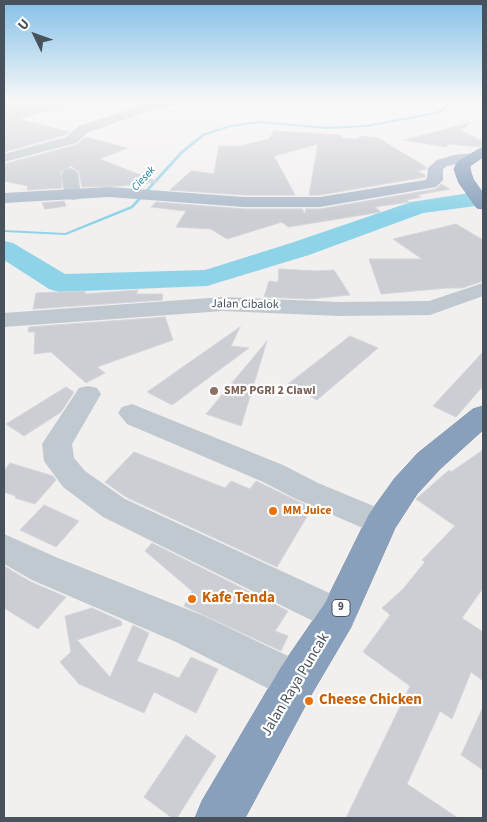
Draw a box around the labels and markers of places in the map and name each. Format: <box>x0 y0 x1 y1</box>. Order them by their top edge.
place label: SMP PGRI 2 Ciawi <box>224 384 316 398</box>
marker: SMP PGRI 2 Ciawi <box>208 385 220 397</box>
place label: MM Juice <box>283 504 331 518</box>
marker: MM Juice <box>267 505 279 517</box>
place label: Kafe Tenda <box>202 590 275 608</box>
marker: Kafe Tenda <box>186 593 198 605</box>
place label: Cheese Chicken <box>319 692 422 710</box>
marker: Cheese Chicken <box>303 695 315 707</box>

